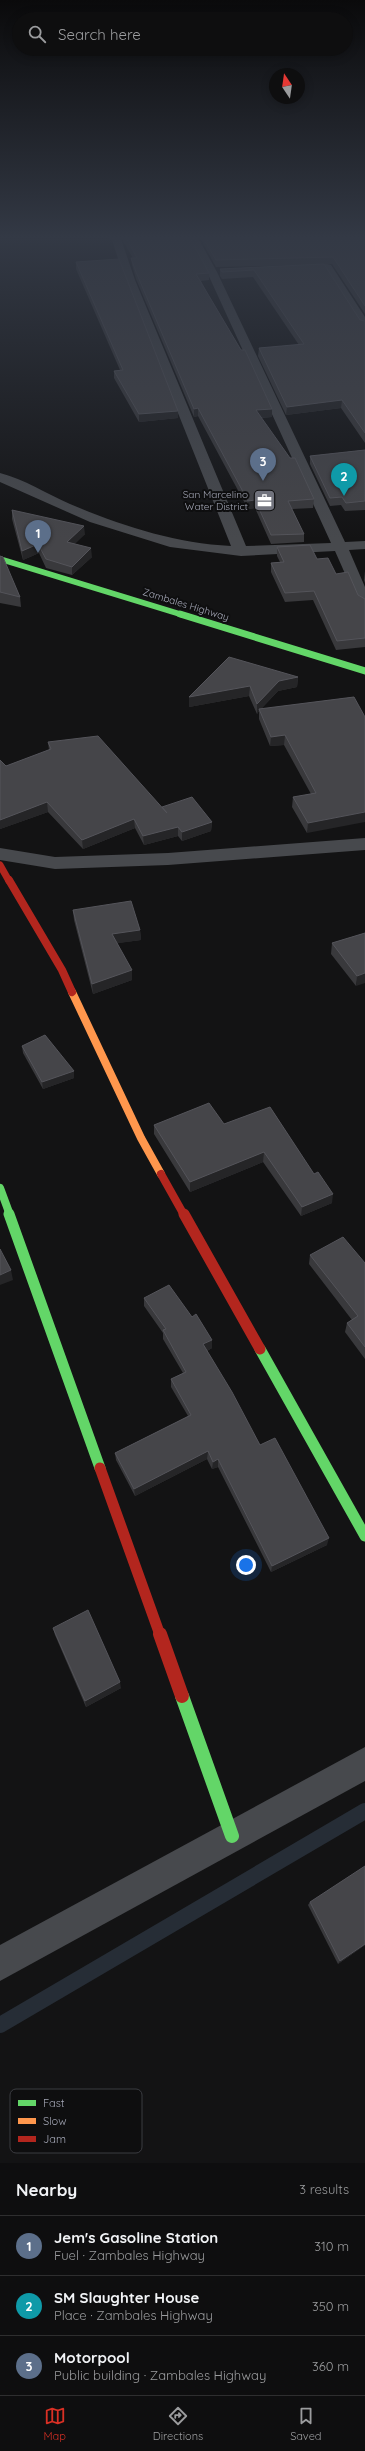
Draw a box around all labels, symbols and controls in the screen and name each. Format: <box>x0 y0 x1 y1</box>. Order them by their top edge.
search box <box>12 12 353 56</box>
icon: search <box>26 23 48 45</box>
text: Search here <box>58 25 141 44</box>
north arrow <box>269 68 305 104</box>
pin: 3 <box>250 448 276 481</box>
pin: 2 <box>331 463 357 496</box>
office icon: San Marcelino Water District <box>251 487 277 513</box>
place label: San Marcelino Water District <box>183 488 249 513</box>
pin: 1 <box>25 520 51 553</box>
street label: Zambales Highway <box>141 585 231 624</box>
your location <box>236 1555 256 1575</box>
legend <box>10 2089 142 2153</box>
text: Fast <box>43 2096 65 2110</box>
text: Slow <box>43 2114 67 2128</box>
text: Jam <box>43 2132 66 2146</box>
text: Nearby <box>16 2179 77 2200</box>
text: 3 results <box>299 2181 349 2197</box>
text: Jem's Gasoline Station <box>54 2228 218 2247</box>
text: 1 <box>26 2238 32 2254</box>
text: 310 m <box>314 2238 349 2254</box>
text: Fuel · Zambales Highway <box>54 2247 205 2263</box>
text: SM Slaughter House <box>54 2288 199 2307</box>
text: 2 <box>25 2298 33 2314</box>
text: 350 m <box>312 2298 349 2314</box>
text: Place · Zambales Highway <box>54 2307 213 2323</box>
text: Motorpool <box>54 2348 130 2367</box>
text: 3 <box>26 2358 32 2374</box>
text: 360 m <box>312 2358 349 2374</box>
text: Public building · Zambales Highway <box>54 2367 266 2383</box>
tab: Map <box>43 2405 66 2443</box>
tab: Directions <box>153 2405 203 2443</box>
tab: Saved <box>290 2405 322 2443</box>

